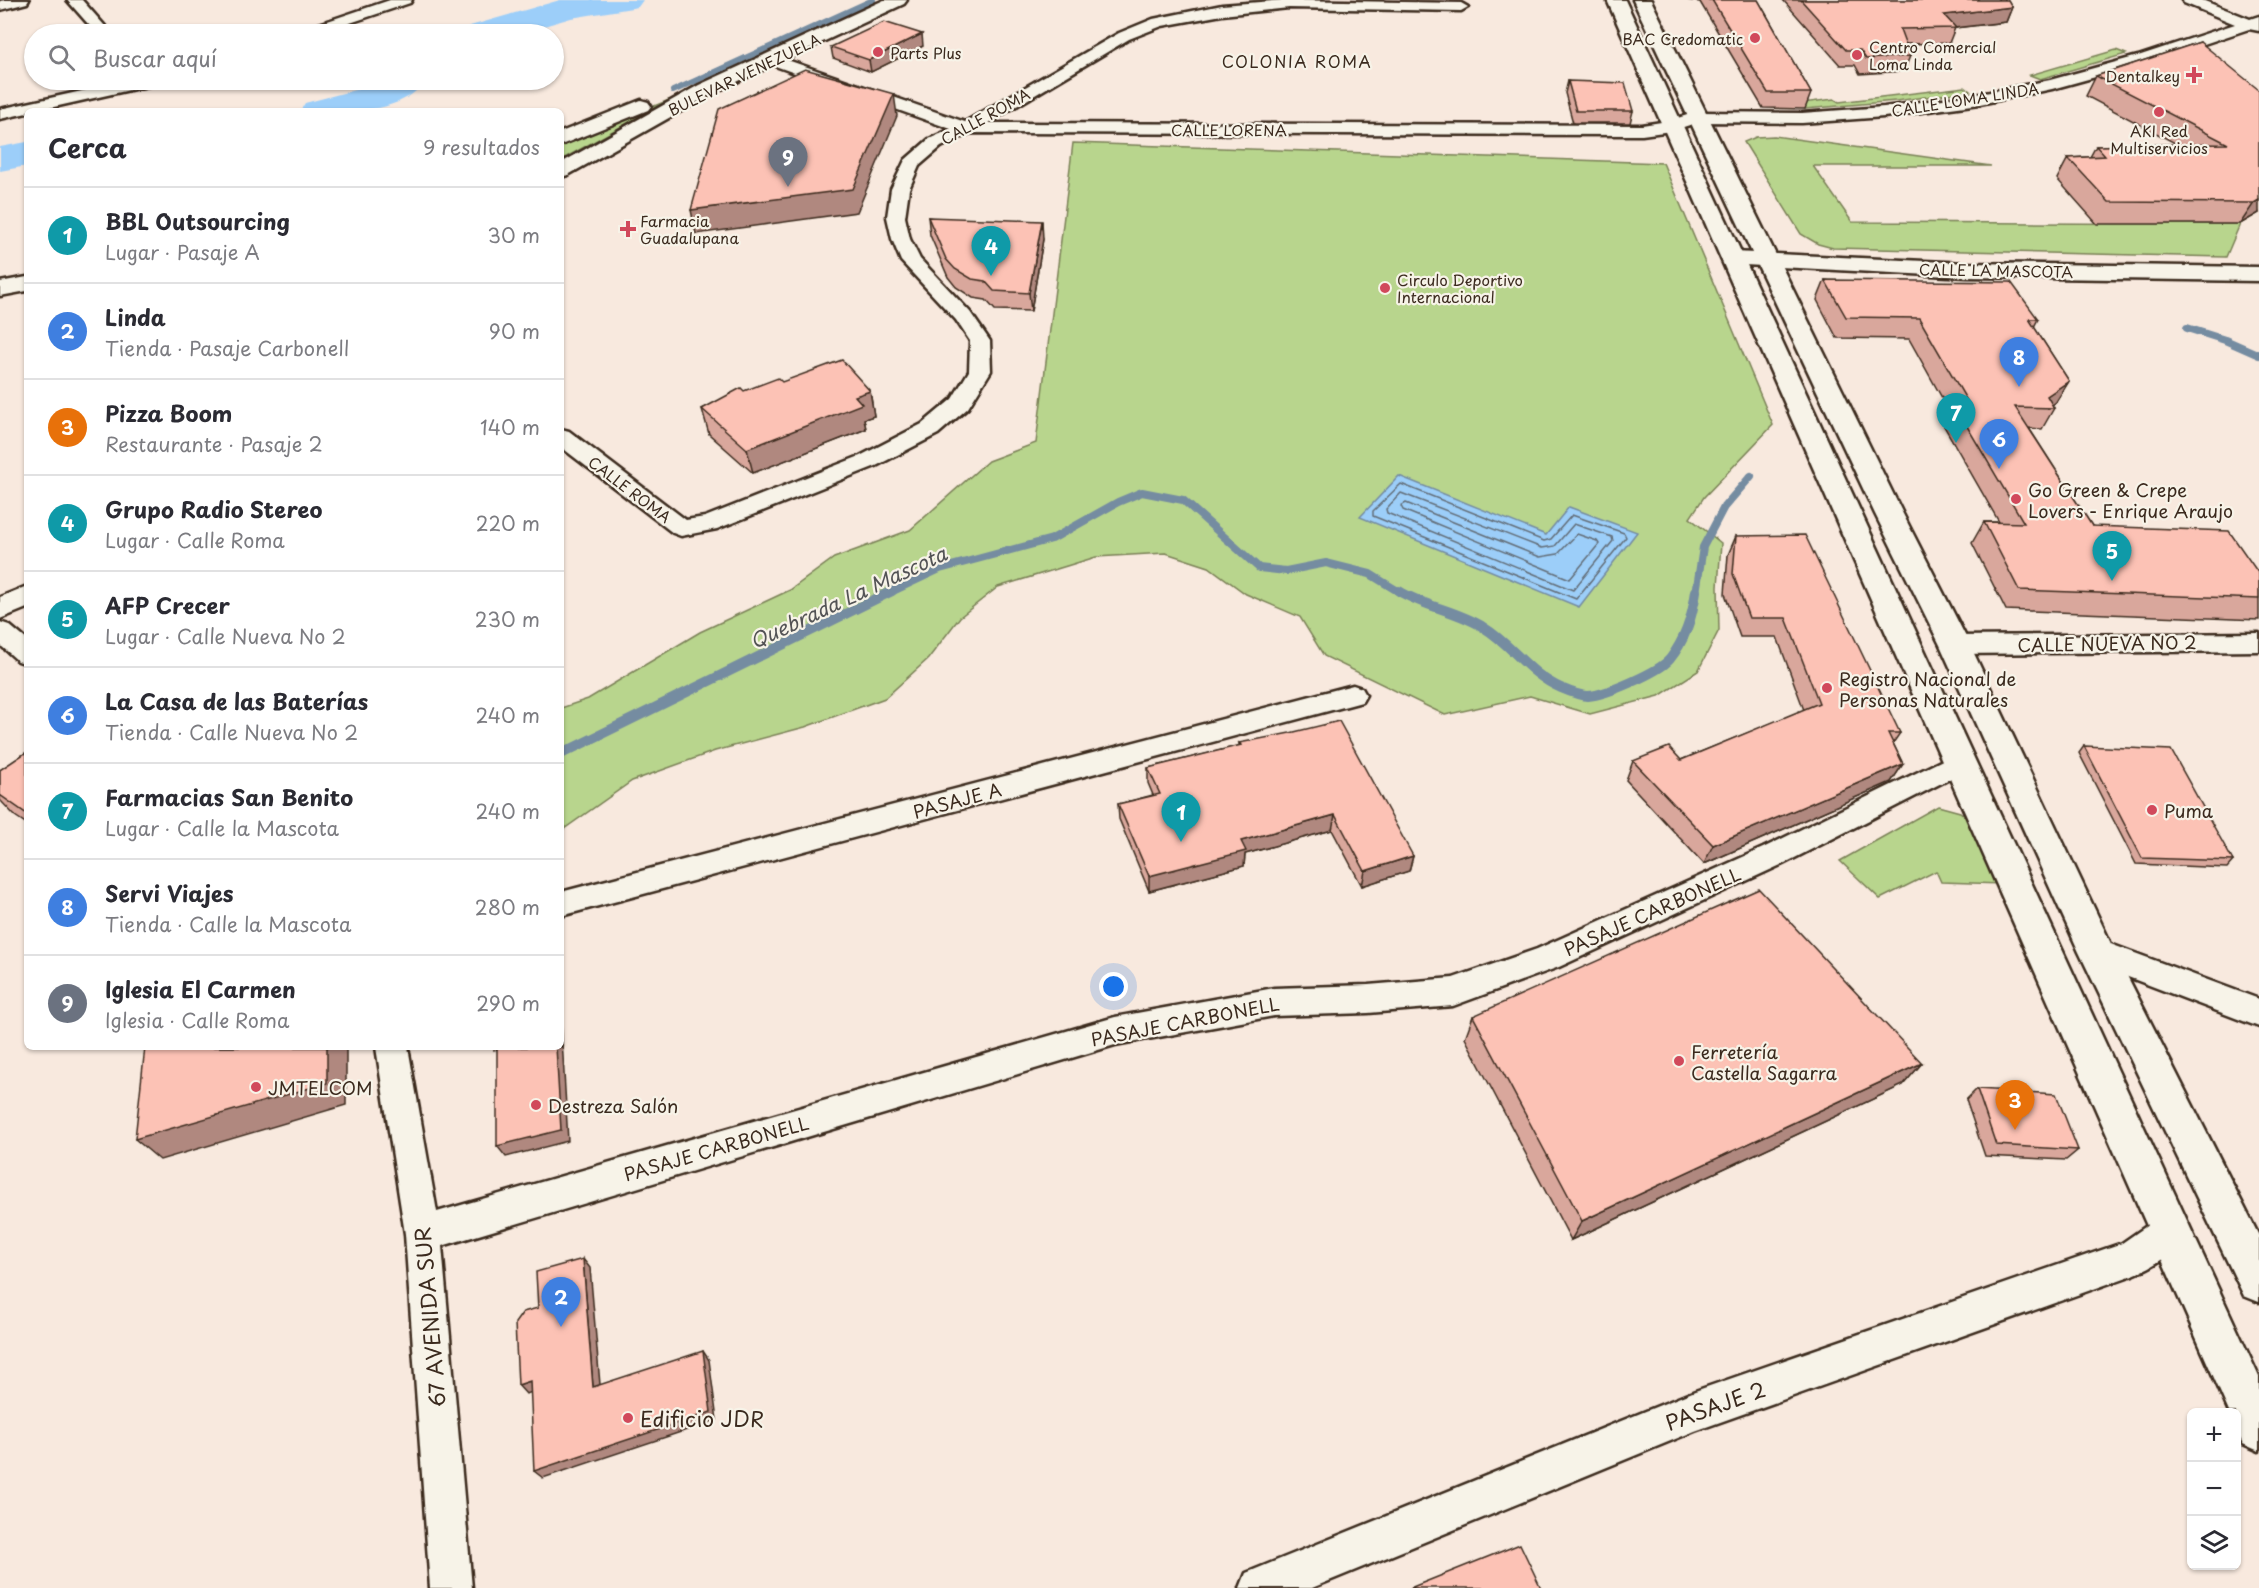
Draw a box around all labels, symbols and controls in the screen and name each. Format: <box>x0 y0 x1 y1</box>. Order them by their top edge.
search box <box>24 24 564 90</box>
street label: BULEVAR VENEZUELA <box>664 27 824 121</box>
place label: BAC Credomatic <box>1622 27 1743 50</box>
marker: BAC Credomatic <box>1748 31 1762 45</box>
place label: Centro Comercial Loma Linda <box>1869 35 1996 75</box>
icon: search <box>45 41 78 74</box>
text: Buscar aquí <box>93 41 217 74</box>
place label: Parts Plus <box>890 41 962 64</box>
marker: Parts Plus <box>871 45 885 59</box>
marker: Centro Comercial Loma Linda <box>1850 48 1864 62</box>
district label: COLONIA ROMA <box>1222 49 1372 73</box>
place label: Dentalkey <box>2106 64 2180 87</box>
marker: Dentalkey <box>2185 66 2203 84</box>
street label: CALLE LOMA LINDA <box>1890 76 2040 122</box>
street label: CALLE ROMA <box>936 82 1034 150</box>
marker: AKI Red Multiservicios <box>2152 105 2166 119</box>
street label: CALLE LORENA <box>1171 118 1287 141</box>
place label: AKI Red Multiservicios <box>2110 119 2208 159</box>
text: Cerca <box>48 128 127 167</box>
text: 9 resultados <box>423 132 540 162</box>
pin: 9 <box>768 138 808 187</box>
text: BBL Outsourcing <box>105 204 290 237</box>
place label: Farmacia Guadalupana <box>640 209 740 249</box>
text: 1 <box>63 220 72 250</box>
text: 30 m <box>487 220 540 250</box>
marker: Farmacia Guadalupana <box>621 222 635 236</box>
pin: 4 <box>972 226 1010 276</box>
text: Lugar · Pasaje A <box>105 237 260 267</box>
street label: CALLE LA MASCOTA <box>1919 257 2074 283</box>
place label: Circulo Deportivo Internacional <box>1397 268 1523 308</box>
marker: Circulo Deportivo Internacional <box>1378 281 1392 295</box>
text: Linda <box>105 300 166 333</box>
text: 2 <box>60 316 75 346</box>
text: 90 m <box>489 316 540 346</box>
text: Tienda · Pasaje Carbonell <box>105 333 349 363</box>
pin: 8 <box>2000 338 2038 387</box>
pin: 7 <box>1936 394 1976 443</box>
text: Pizza Boom <box>105 396 232 429</box>
text: 3 <box>61 412 74 442</box>
text: 140 m <box>480 412 540 442</box>
pin: 6 <box>1980 420 2018 469</box>
text: Restaurante · Pasaje 2 <box>105 429 323 459</box>
street label: CALLE ROMA <box>584 450 676 528</box>
place label: Go Green & Crepe Lovers - Enrique Araujo <box>2028 476 2233 524</box>
text: Grupo Radio Stereo <box>105 492 322 525</box>
marker: Go Green & Crepe Lovers - Enrique Araujo <box>2009 492 2023 506</box>
text: 4 <box>61 508 74 538</box>
text: 220 m <box>476 508 540 538</box>
text: Lugar · Calle Roma <box>105 525 285 555</box>
pin: 5 <box>2092 532 2132 581</box>
water label: Quebrada La Mascota <box>745 538 952 656</box>
text: AFP Crecer <box>105 588 230 621</box>
text: 5 <box>61 604 74 634</box>
text: 230 m <box>475 604 540 634</box>
text: Lugar · Calle Nueva No 2 <box>105 621 346 651</box>
street label: CALLE NUEVA NO 2 <box>2017 628 2197 658</box>
place label: Registro Nacional de Personas Naturales <box>1839 665 2016 713</box>
marker: Registro Nacional de Personas Naturales <box>1820 681 1834 695</box>
text: La Casa de las Baterías <box>105 684 368 717</box>
text: 6 <box>60 700 75 730</box>
text: 240 m <box>475 700 540 730</box>
text: Tienda · Calle Nueva No 2 <box>105 717 358 747</box>
street label: PASAJE A <box>910 775 1004 825</box>
text: Farmacias San Benito <box>105 780 353 813</box>
pin: 1 <box>1162 792 1200 842</box>
text: 7 <box>62 796 73 826</box>
text: 240 m <box>475 796 540 826</box>
place label: Puma <box>2164 797 2214 824</box>
marker: Puma <box>2145 803 2159 817</box>
text: Lugar · Calle la Mascota <box>105 813 339 843</box>
street label: PASAJE CARBONELL <box>1559 860 1745 962</box>
text: Servi Viajes <box>105 876 234 909</box>
text: 8 <box>61 892 74 922</box>
text: 280 m <box>475 892 540 922</box>
text: Tienda · Calle la Mascota <box>105 909 351 939</box>
text: Iglesia El Carmen <box>105 972 296 1005</box>
your location <box>1099 972 1128 1001</box>
text: 9 <box>62 988 73 1018</box>
text: 290 m <box>476 988 540 1018</box>
street label: PASAJE CARBONELL <box>1089 990 1281 1052</box>
text: Iglesia · Calle Roma <box>105 1005 289 1035</box>
place label: Ferretería Castella Sagarra <box>1691 1038 1838 1086</box>
marker: Ferretería Castella Sagarra <box>1672 1054 1686 1068</box>
place label: JMTELCOM <box>268 1074 373 1101</box>
marker: JMTELCOM <box>249 1080 263 1094</box>
pin: 3 <box>1996 1080 2034 1130</box>
place label: Destreza Salón <box>548 1092 678 1119</box>
marker: Destreza Salón <box>529 1098 543 1112</box>
street label: PASAJE CARBONELL <box>620 1109 812 1187</box>
street label: 67 AVENIDA SUR <box>405 1225 453 1409</box>
pin: 2 <box>542 1278 580 1327</box>
street label: PASAJE 2 <box>1660 1372 1770 1438</box>
place label: Edificio JDR <box>640 1402 764 1434</box>
map controls <box>2187 1408 2241 1570</box>
button: + <box>2187 1408 2241 1462</box>
marker: Edificio JDR <box>621 1411 635 1425</box>
button: − <box>2187 1462 2241 1516</box>
button: layers <box>2187 1516 2241 1570</box>

